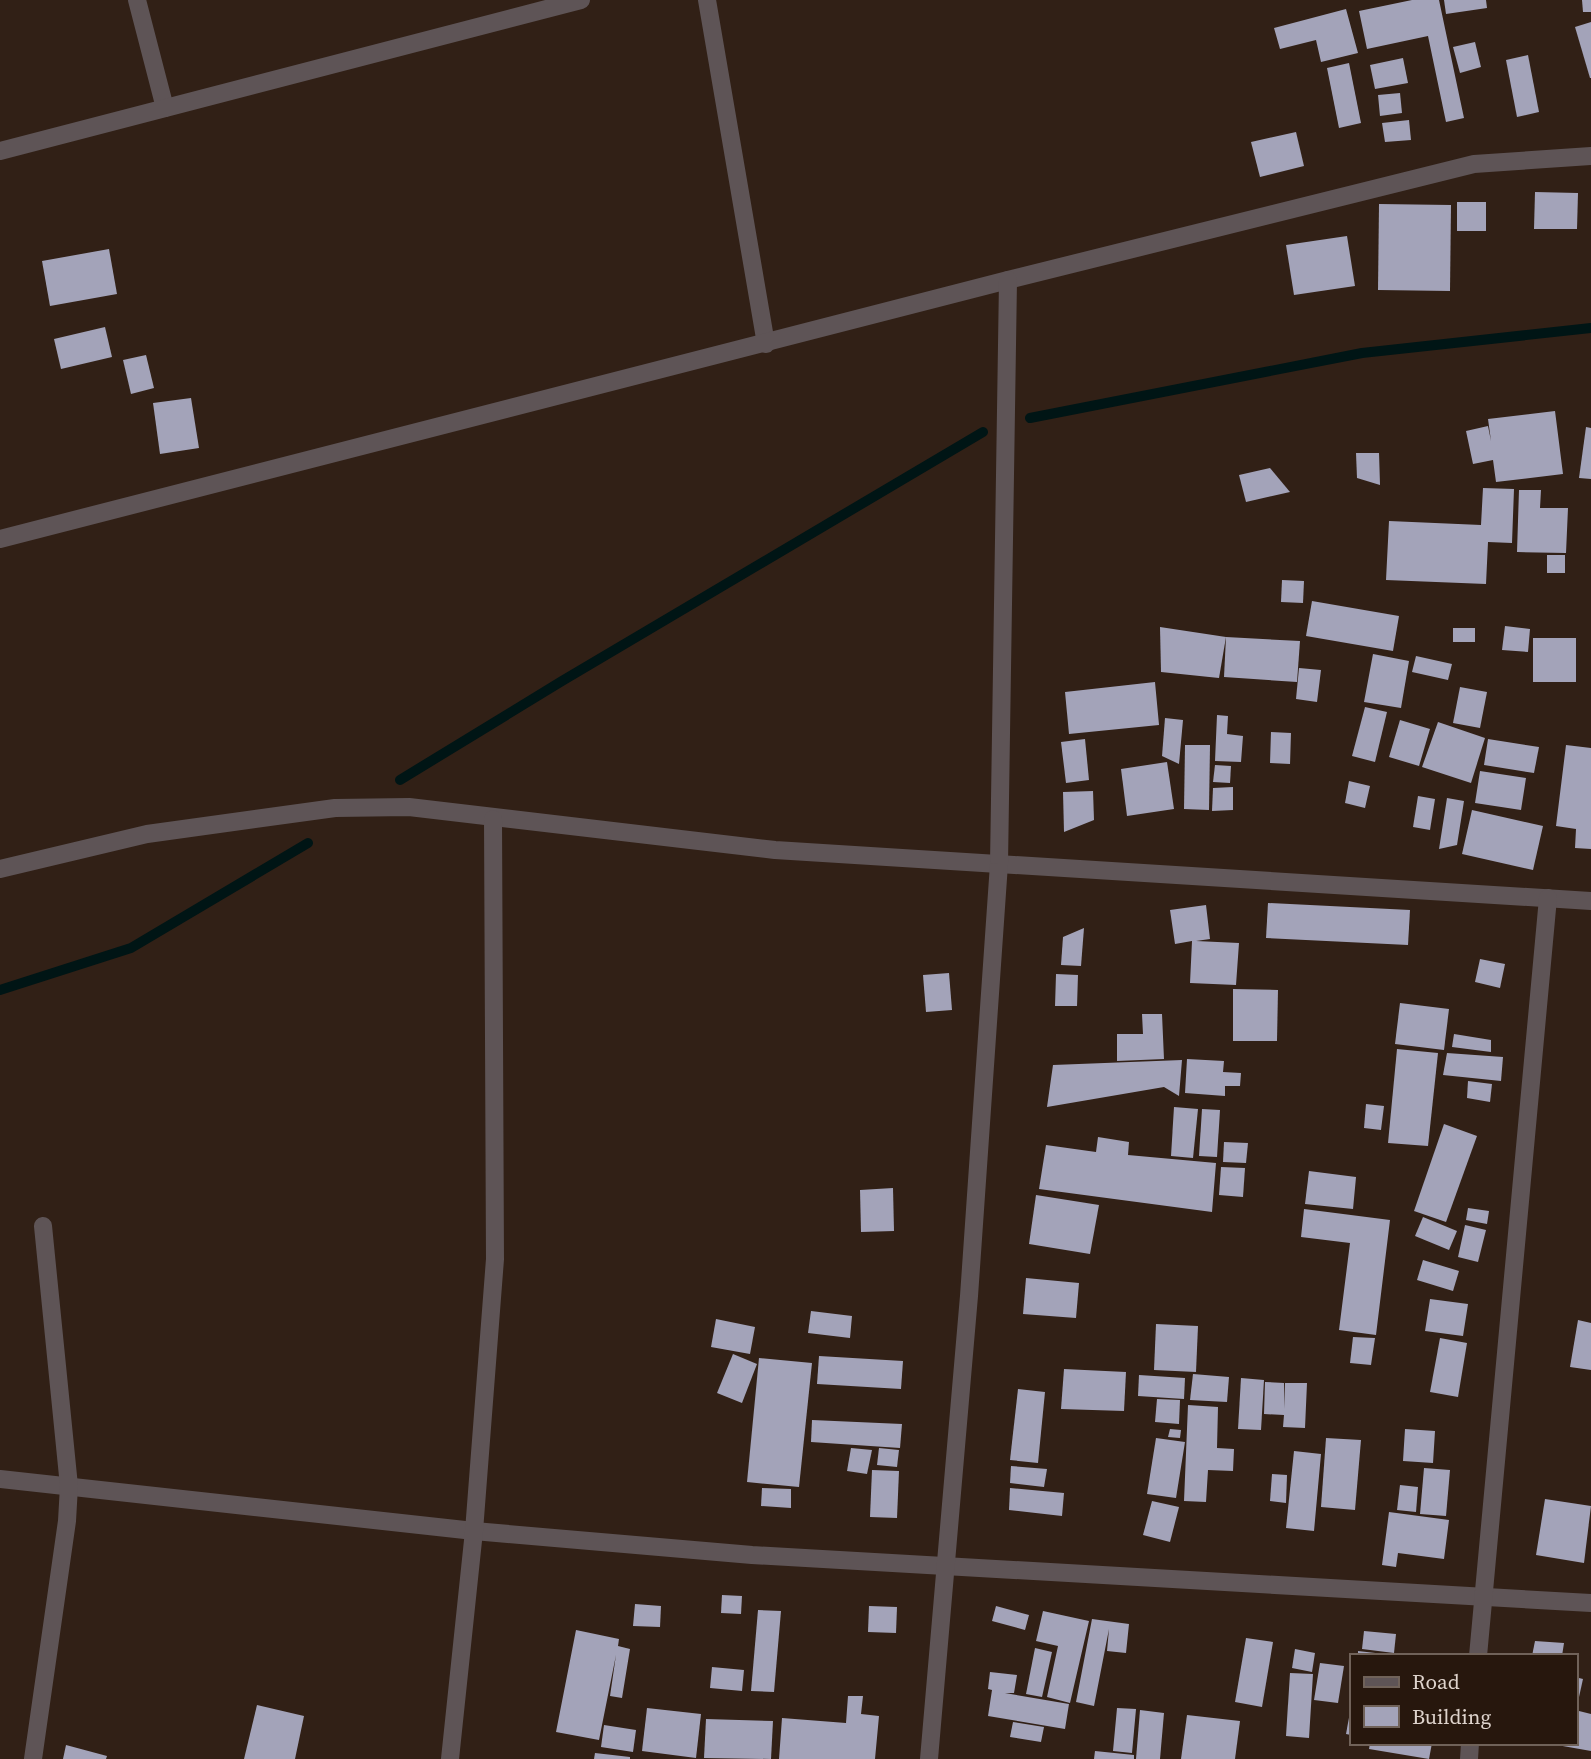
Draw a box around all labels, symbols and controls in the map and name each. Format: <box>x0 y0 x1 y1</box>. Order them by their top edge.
legend <box>1350 1654 1577 1745</box>
text: Road <box>1412 1667 1460 1696</box>
text: Building <box>1412 1702 1491 1731</box>

